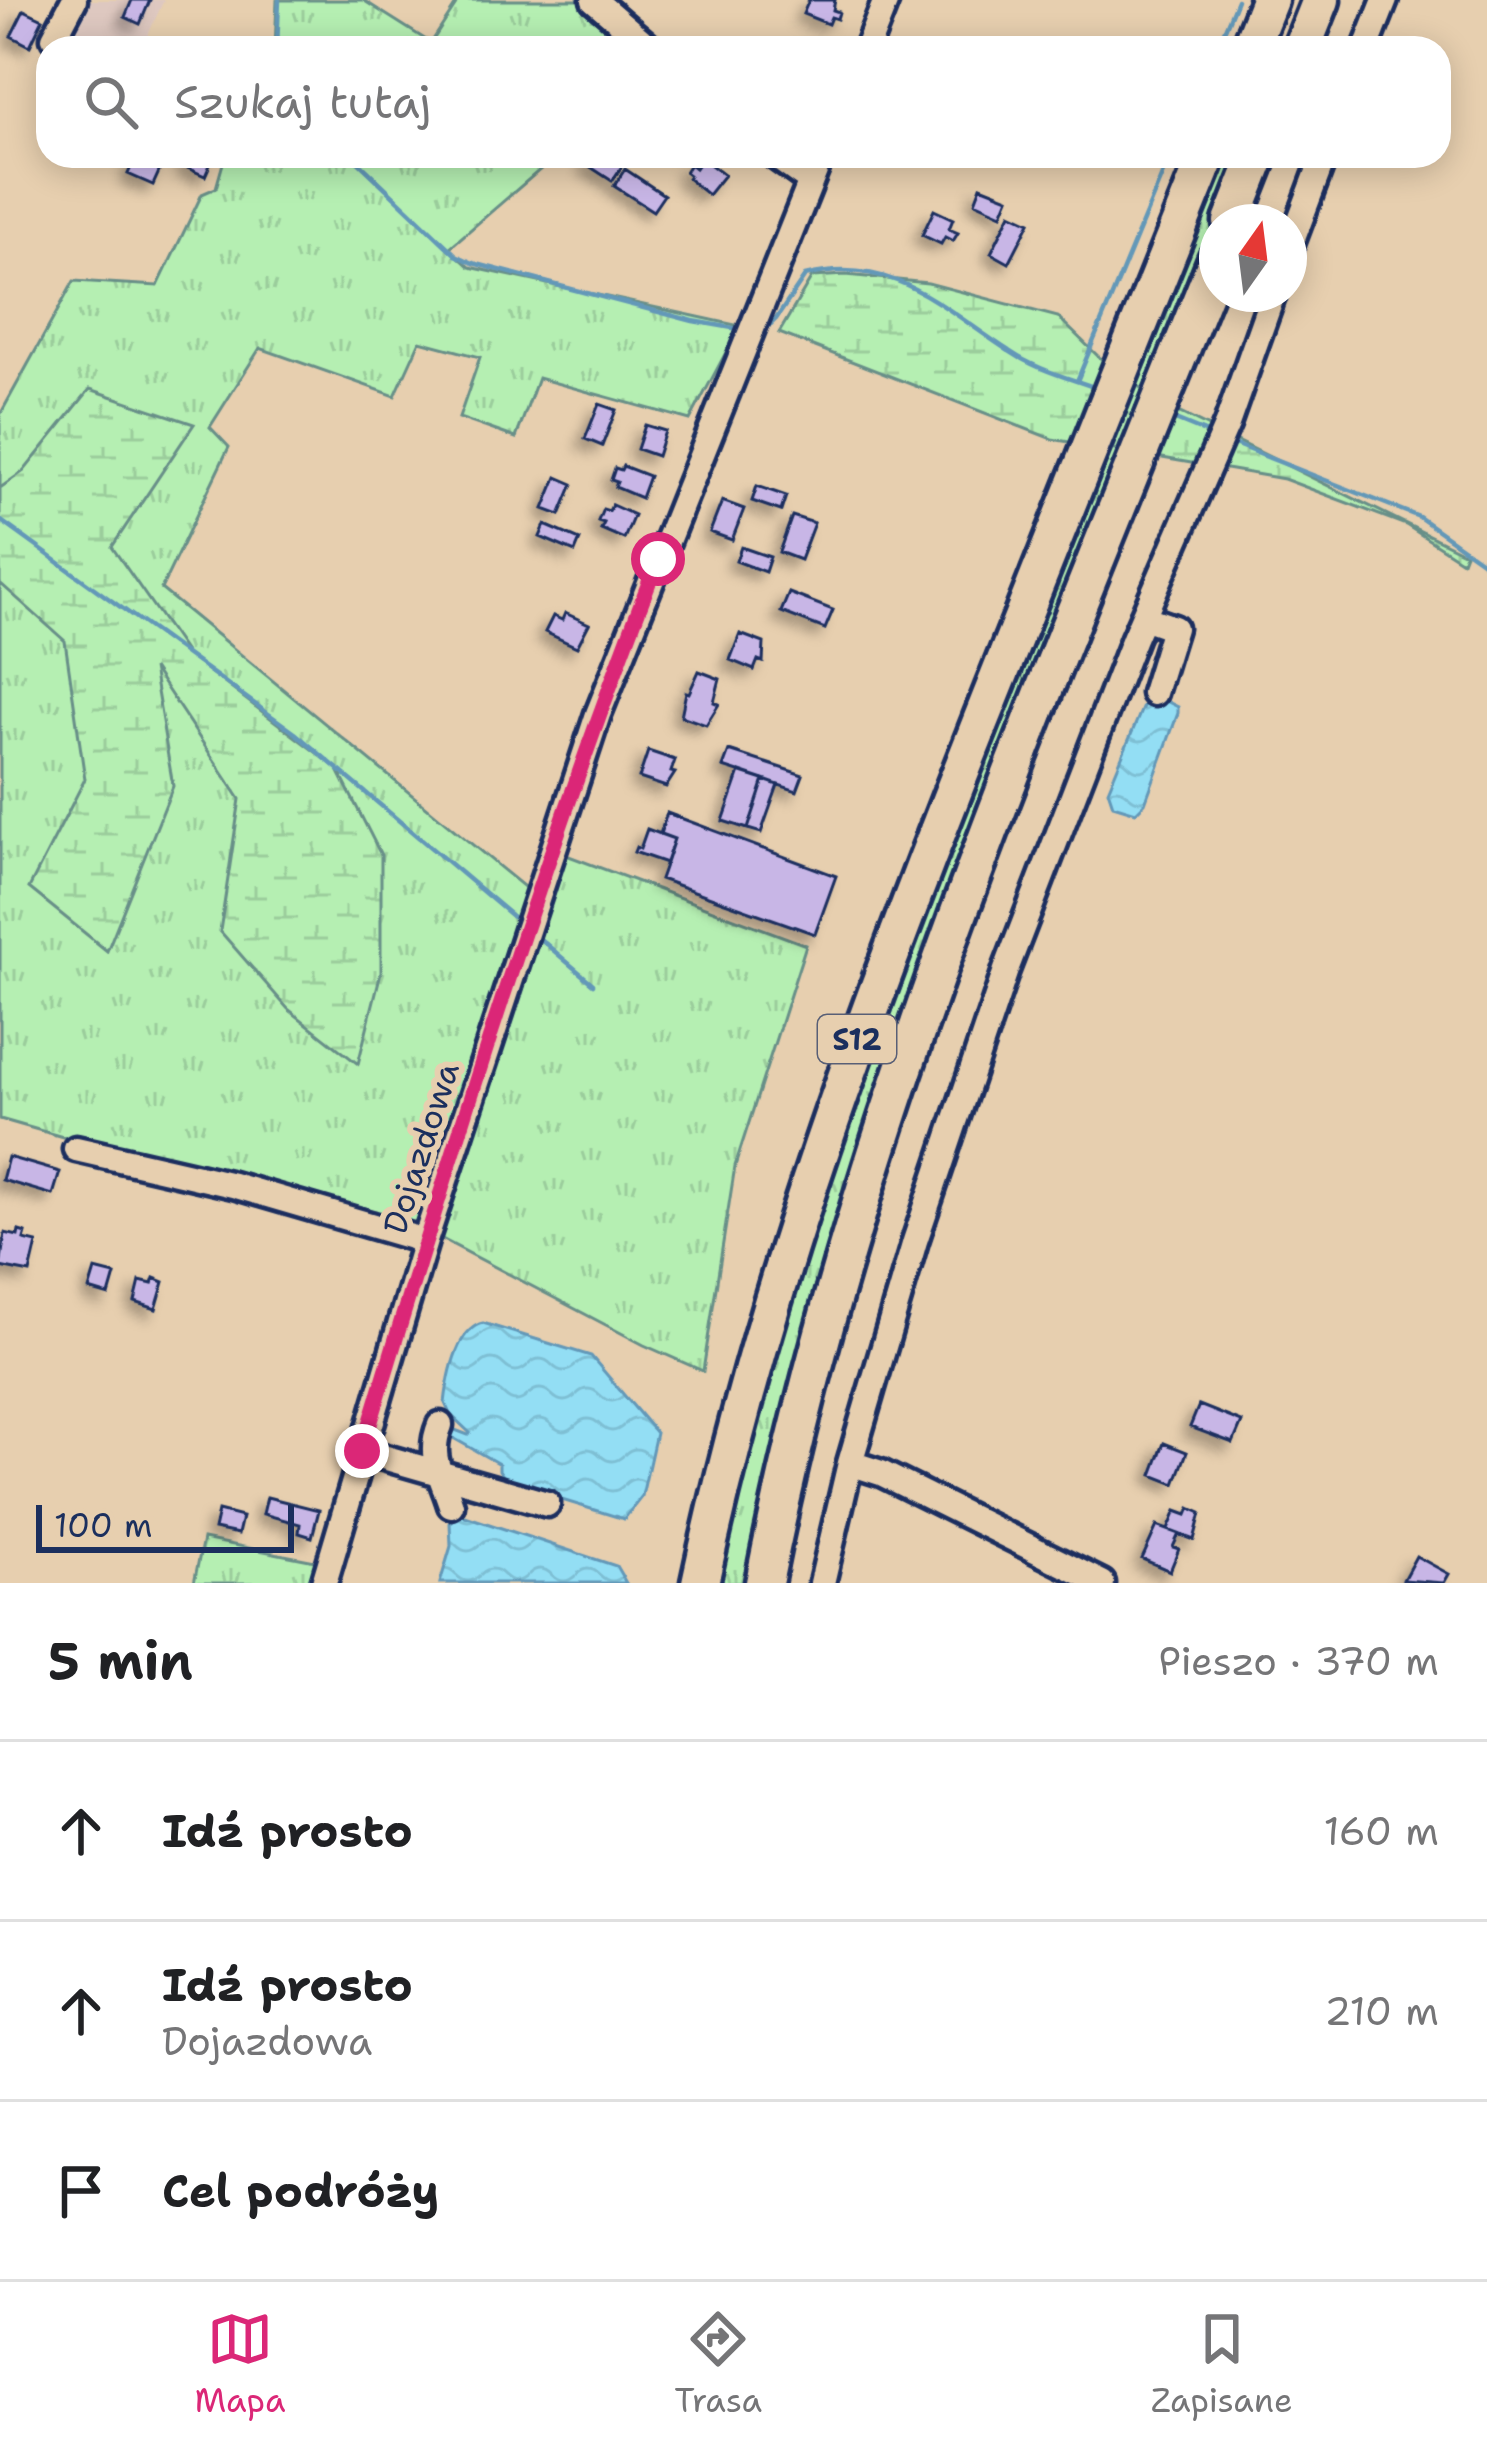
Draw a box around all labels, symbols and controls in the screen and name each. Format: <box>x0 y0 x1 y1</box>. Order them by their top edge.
search box <box>36 36 1451 168</box>
icon: search <box>78 69 144 135</box>
text: Szukaj tutaj <box>174 72 431 132</box>
north arrow <box>1199 204 1307 312</box>
route start <box>631 532 685 586</box>
road number: S12 <box>818 1015 896 1063</box>
street label: Dojazdowa <box>372 1056 470 1240</box>
route end <box>335 1424 389 1478</box>
scale bar <box>36 1499 294 1552</box>
text: 100 m <box>54 1503 153 1548</box>
text: 5 min <box>48 1627 193 1695</box>
text: Pieszo · 370 m <box>1158 1635 1439 1687</box>
icon: ahead <box>48 1798 114 1864</box>
text: Idź prosto <box>162 1801 413 1861</box>
text: 160 m <box>1324 1805 1439 1857</box>
text: Idź prosto <box>162 1955 413 2015</box>
icon: ahead <box>48 1978 114 2044</box>
text: 210 m <box>1324 1985 1439 2037</box>
text: Dojazdowa <box>162 2015 372 2067</box>
icon: arrive <box>48 2158 114 2224</box>
text: Cel podróży <box>162 2161 439 2221</box>
tab: Mapa <box>194 2306 286 2423</box>
tab: Trasa <box>674 2306 762 2423</box>
tab: Zapisane <box>1151 2306 1293 2423</box>

